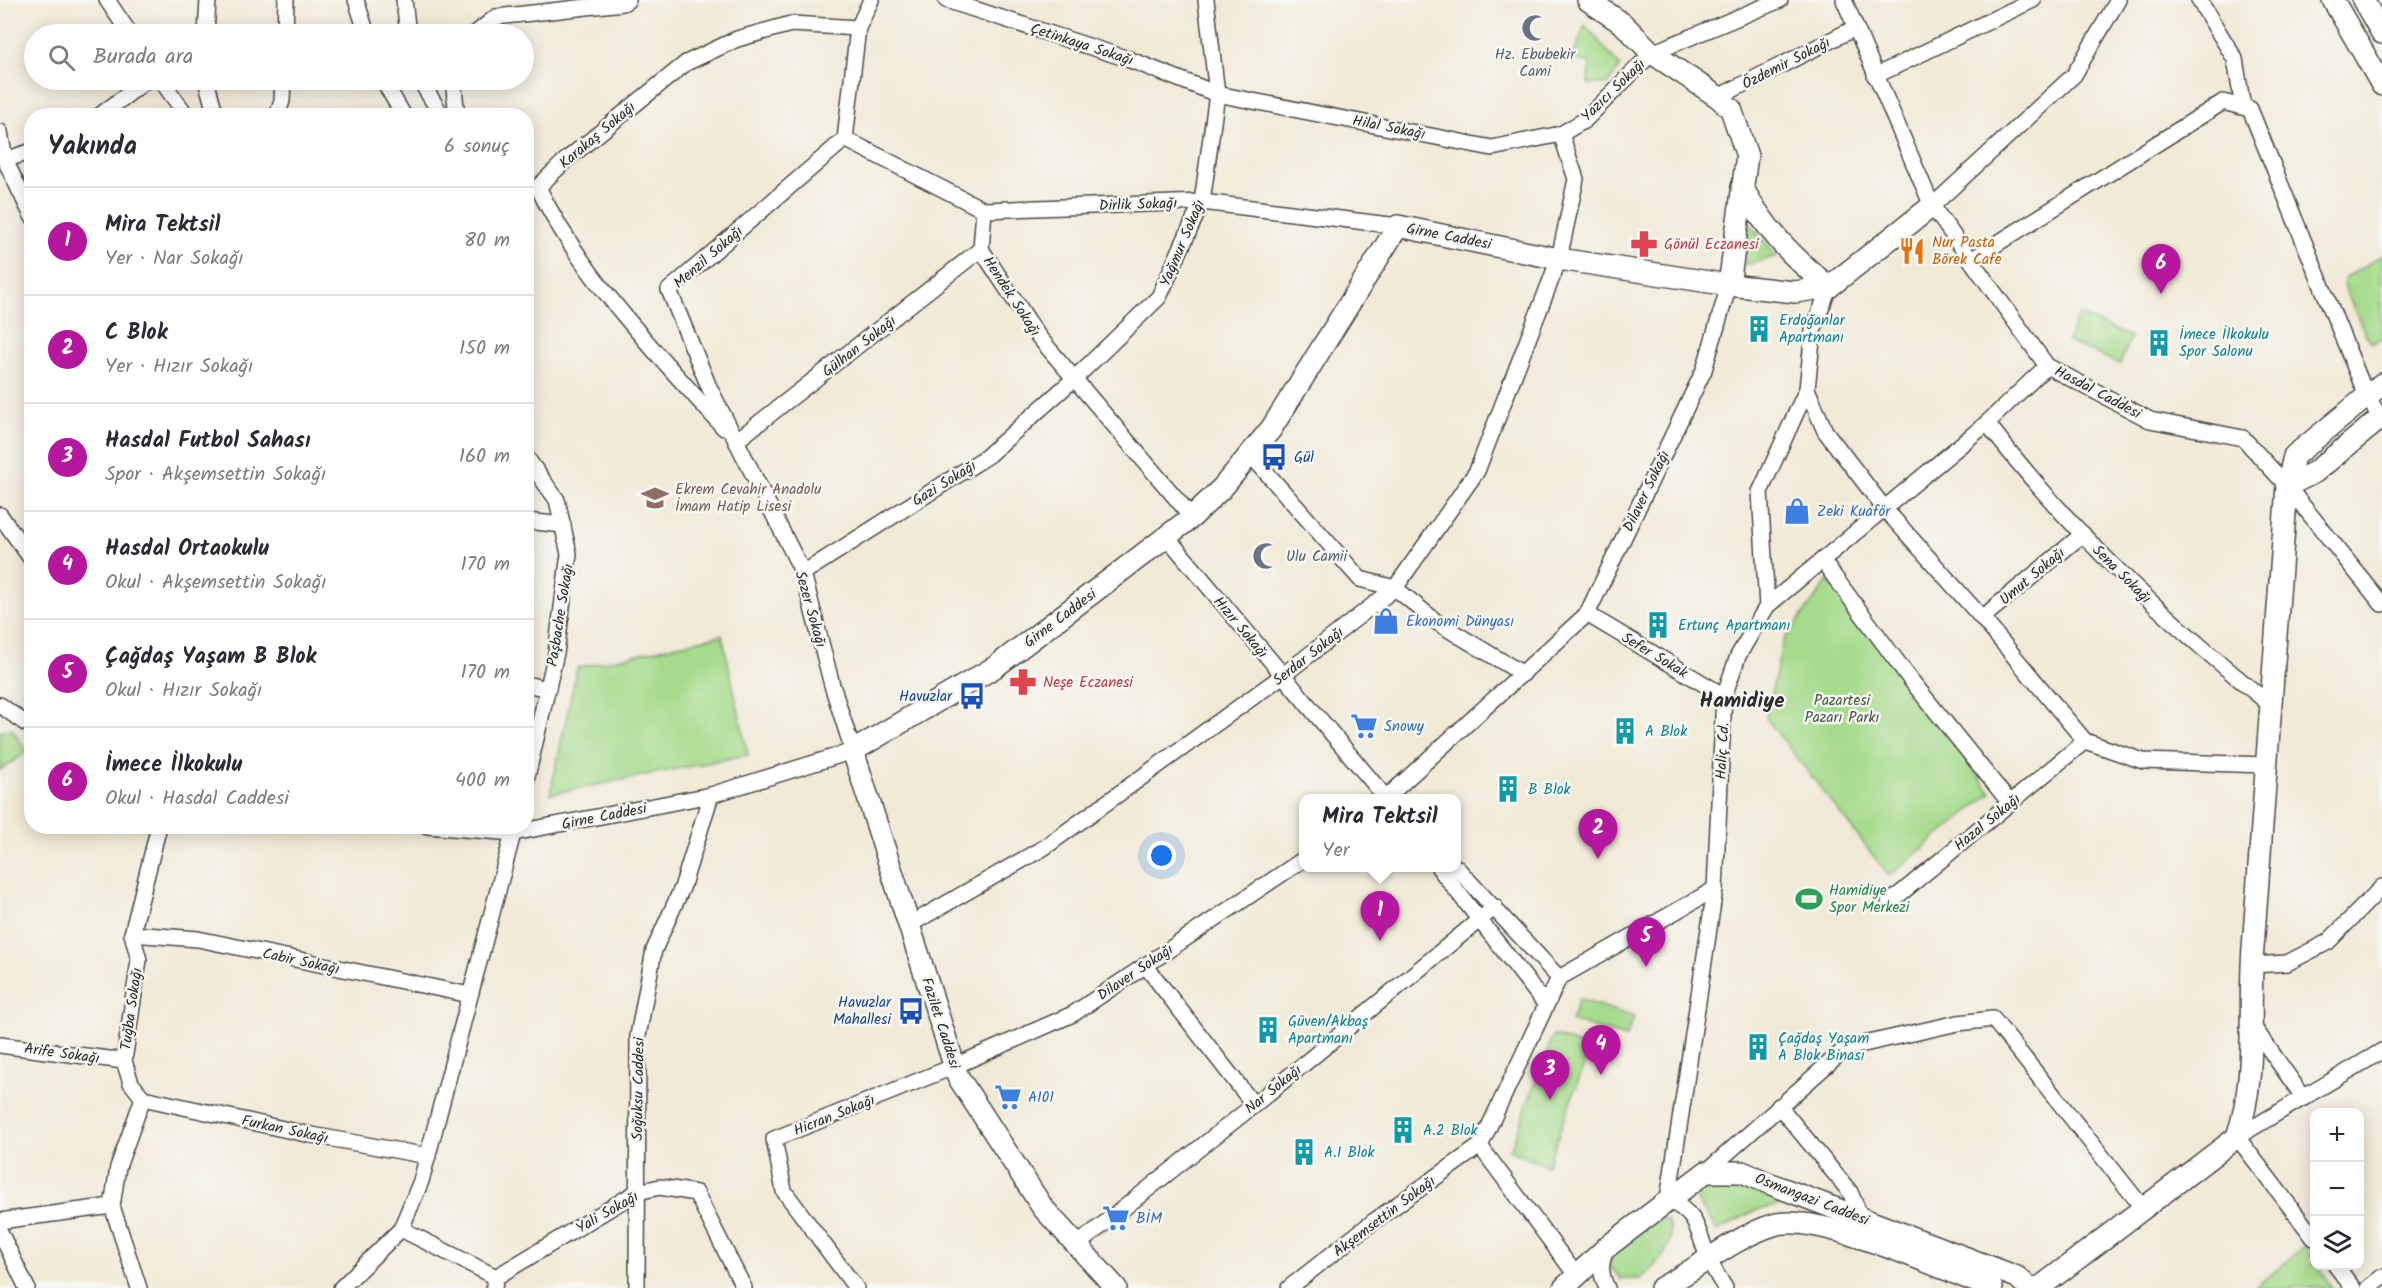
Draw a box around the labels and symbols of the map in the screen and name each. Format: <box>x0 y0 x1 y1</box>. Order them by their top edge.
mosque icon: Hz. Ebubekir Cami <box>1520 13 1550 43</box>
street label: Çetinkaya Sokağı <box>1027 17 1136 73</box>
street label: Özdemir Sokağı <box>1738 31 1835 96</box>
place label: Hz. Ebubekir Cami <box>1495 43 1576 84</box>
street label: Yazıcı Sokağı <box>1576 53 1652 128</box>
street label: Karakaş Sokağı <box>554 96 642 175</box>
street label: Hilal Sokağı <box>1350 109 1427 147</box>
street label: Dirlik Sokağı <box>1098 192 1178 218</box>
street label: Yağmur Sokağı <box>1154 196 1212 291</box>
street label: Girne Caddesi <box>1404 217 1495 257</box>
street label: Menzil Sokağı <box>668 220 749 295</box>
pharmacy icon: Gönül Eczanesi <box>1629 229 1659 259</box>
place label: Nur Pasta Börek Cafe <box>1932 231 2002 272</box>
place label: Gönül Eczanesi <box>1664 233 1760 257</box>
restaurant icon: Nur Pasta Börek Cafe <box>1897 236 1927 266</box>
pin: 6 <box>2142 244 2180 294</box>
street label: Hendek Sokağı <box>976 251 1046 342</box>
place label: Erdoğanlar Apartmanı <box>1779 309 1846 350</box>
street label: Gülhan Sokağı <box>817 310 902 384</box>
building icon: Erdoğanlar Apartmanı <box>1744 314 1774 344</box>
place label: İmece İlkokulu Spor Salonu <box>2179 323 2269 364</box>
building icon: İmece İlkokulu Spor Salonu <box>2144 328 2174 358</box>
street label: Hasdal Caddesi <box>2050 360 2147 427</box>
bus stop icon: Gül <box>1259 442 1289 472</box>
place label: Gül <box>1294 446 1314 470</box>
street label: Dilaver Sokağı <box>1617 447 1677 536</box>
street label: Gazi Sokağı <box>908 454 982 513</box>
place label: Ekrem Cevahir Anadolu İmam Hatip Lisesi <box>675 478 822 519</box>
school or university icon: Ekrem Cevahir Anadolu İmam Hatip Lisesi <box>640 483 670 513</box>
shop icon: Zeki Kuaför <box>1782 496 1812 526</box>
place label: Zeki Kuaför <box>1817 500 1891 524</box>
street label: Sena Sokağı <box>2086 540 2157 610</box>
mosque icon: Ulu Camii <box>1251 541 1281 571</box>
street label: Umut Sokağı <box>1994 542 2071 612</box>
place label: Ulu Camii <box>1286 545 1348 569</box>
street label: Paşbache Sokağı <box>541 562 581 668</box>
street label: Sezer Sokağı <box>788 568 832 651</box>
street label: Girne Caddesi <box>1019 582 1103 654</box>
street label: Hızır Sokağı <box>1207 591 1274 664</box>
shop icon: Ekonomi Dünyası <box>1371 606 1401 636</box>
place label: Ekonomi Dünyası <box>1406 610 1514 634</box>
building icon: Ertunç Apartmanı <box>1643 610 1673 640</box>
place label: Ertunç Apartmanı <box>1678 614 1791 638</box>
street label: Serdar Sokağı <box>1268 621 1350 692</box>
street label: Sefer Sokak <box>1617 627 1693 686</box>
pharmacy icon: Neşe Eczanesi <box>1008 667 1038 697</box>
place label: Neşe Eczanesi <box>1043 671 1134 695</box>
bus stop icon: Havuzlar <box>957 681 987 711</box>
place label: Havuzlar <box>899 685 953 709</box>
district label: Hamidiye <box>1700 685 1785 718</box>
park label: Pazartesi Pazarı Parkı <box>1805 689 1879 730</box>
supermarket icon: Snowy <box>1349 711 1379 741</box>
place label: Snowy <box>1384 715 1425 739</box>
building icon: A Blok <box>1610 716 1640 746</box>
place label: A Blok <box>1645 720 1688 744</box>
street label: Haliç Cd. <box>1710 722 1736 780</box>
building icon: B Blok <box>1493 774 1523 804</box>
place label: B Blok <box>1528 778 1572 802</box>
street label: Hazal Sokağı <box>1949 788 2026 857</box>
street label: Girne Caddesi <box>560 797 650 837</box>
pin: 2 <box>1578 810 1618 859</box>
your location <box>1147 841 1176 870</box>
place label: Hamidiye Spor Merkezi <box>1829 879 1911 920</box>
sports icon: Hamidiye Spor Merkezi <box>1794 884 1824 914</box>
pin: 1 <box>1360 892 1400 941</box>
pin: 5 <box>1626 918 1666 967</box>
street label: Dilaver Sokağı <box>1092 938 1179 1007</box>
street label: Cabir Sokağı <box>260 942 342 982</box>
street label: Tuğba Sokağı <box>114 966 150 1052</box>
street label: Fazilet Caddesi <box>914 974 967 1074</box>
place label: Havuzlar Mahallesi <box>833 991 892 1032</box>
bus stop icon: Havuzlar Mahallesi <box>896 996 926 1026</box>
place label: Güven/Akbaş Apartmanı <box>1288 1010 1369 1051</box>
building icon: Güven/Akbaş Apartmanı <box>1253 1015 1283 1045</box>
pin: 4 <box>1582 1026 1620 1075</box>
place label: Çağdaş Yaşam A Blok Binası <box>1778 1027 1869 1068</box>
building icon: Çağdaş Yaşam A Blok Binası <box>1743 1032 1773 1062</box>
street label: Soğuksu Caddesi <box>626 1036 652 1141</box>
street label: Arife Sokağı <box>23 1037 101 1071</box>
pin: 3 <box>1530 1050 1570 1100</box>
street label: Nar Sokağı <box>1240 1059 1308 1120</box>
supermarket icon: A101 <box>993 1082 1023 1112</box>
place label: A101 <box>1028 1086 1054 1110</box>
street label: Hicran Sokağı <box>790 1089 879 1143</box>
street label: Furkan Sokağı <box>239 1109 330 1151</box>
building icon: A.2 Blok <box>1388 1115 1418 1145</box>
place label: A.2 Blok <box>1423 1119 1478 1143</box>
building icon: A.1 Blok <box>1289 1137 1319 1167</box>
place label: A.1 Blok <box>1324 1141 1375 1165</box>
street label: Osmangazi Caddesi <box>1751 1167 1874 1233</box>
street label: Akşemsettin Sokağı <box>1328 1170 1441 1264</box>
street label: Yali Sokağı <box>572 1185 643 1240</box>
supermarket icon: BİM <box>1101 1203 1131 1233</box>
place label: BİM <box>1136 1207 1162 1231</box>

